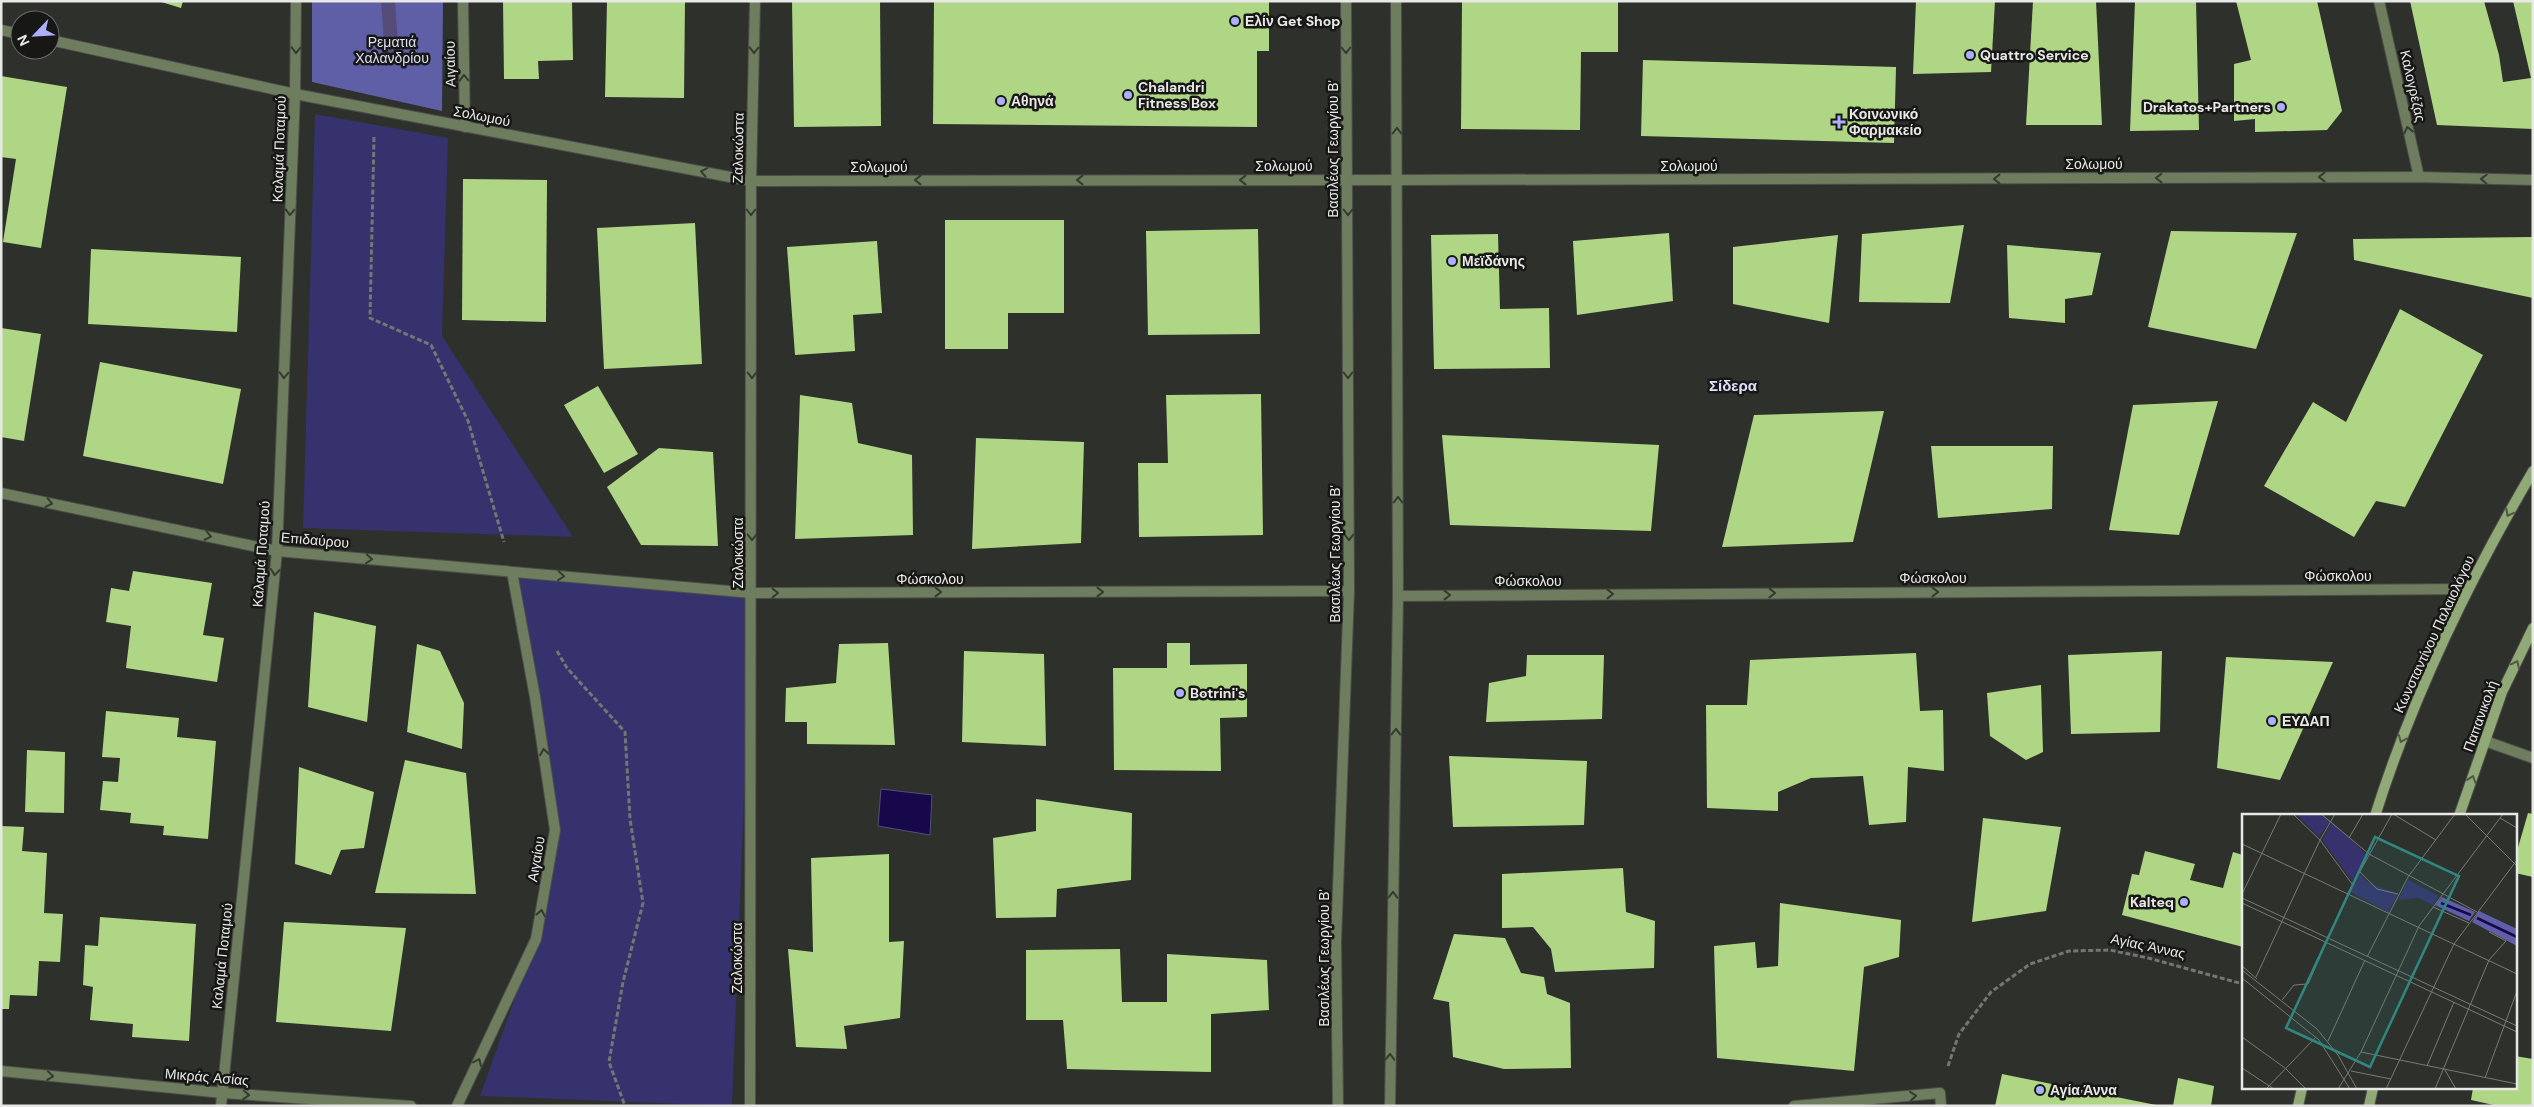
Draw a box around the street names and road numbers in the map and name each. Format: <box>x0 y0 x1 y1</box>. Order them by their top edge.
street label: Αιγαίου <box>441 41 459 87</box>
street label: Καλογρέζας <box>2396 48 2430 124</box>
street label: Βασιλέως Γεωργίου Β' <box>1324 80 1342 218</box>
street label: Καλαμά Ποταμού <box>268 95 290 203</box>
street label: Σολωμού <box>452 102 512 130</box>
street label: Ζαλοκώστα <box>728 112 748 184</box>
street label: Σολωμού <box>2065 155 2123 173</box>
street label: Σολωμού <box>1255 157 1313 175</box>
street label: Σολωμού <box>1660 157 1718 175</box>
street label: Σολωμού <box>850 158 908 176</box>
street label: Βασιλέως Γεωργίου Β' <box>1326 485 1344 623</box>
street label: Καλαμά Ποταμού <box>248 500 274 608</box>
street label: Ζαλοκώστα <box>729 517 747 589</box>
street label: Επιδαύρου <box>280 528 350 552</box>
street label: Κωνσταντίνου Παλαιολόγου <box>2390 552 2478 716</box>
street label: Φώσκολου <box>2304 567 2372 585</box>
street label: Φώσκολου <box>1899 569 1967 587</box>
street label: Φώσκολου <box>896 570 964 588</box>
street label: Φώσκολου <box>1494 572 1562 590</box>
street label: Παπανικολή <box>2459 678 2501 754</box>
street label: Αιγαίου <box>523 835 549 883</box>
street label: Βασιλέως Γεωργίου Β' <box>1315 889 1333 1027</box>
street label: Καλαμά Ποταμού <box>207 902 237 1010</box>
street label: Ζαλοκώστα <box>728 922 746 994</box>
street label: Αγίας Άννας <box>2109 929 2187 963</box>
street label: Μικράς Ασίας <box>164 1064 250 1090</box>

